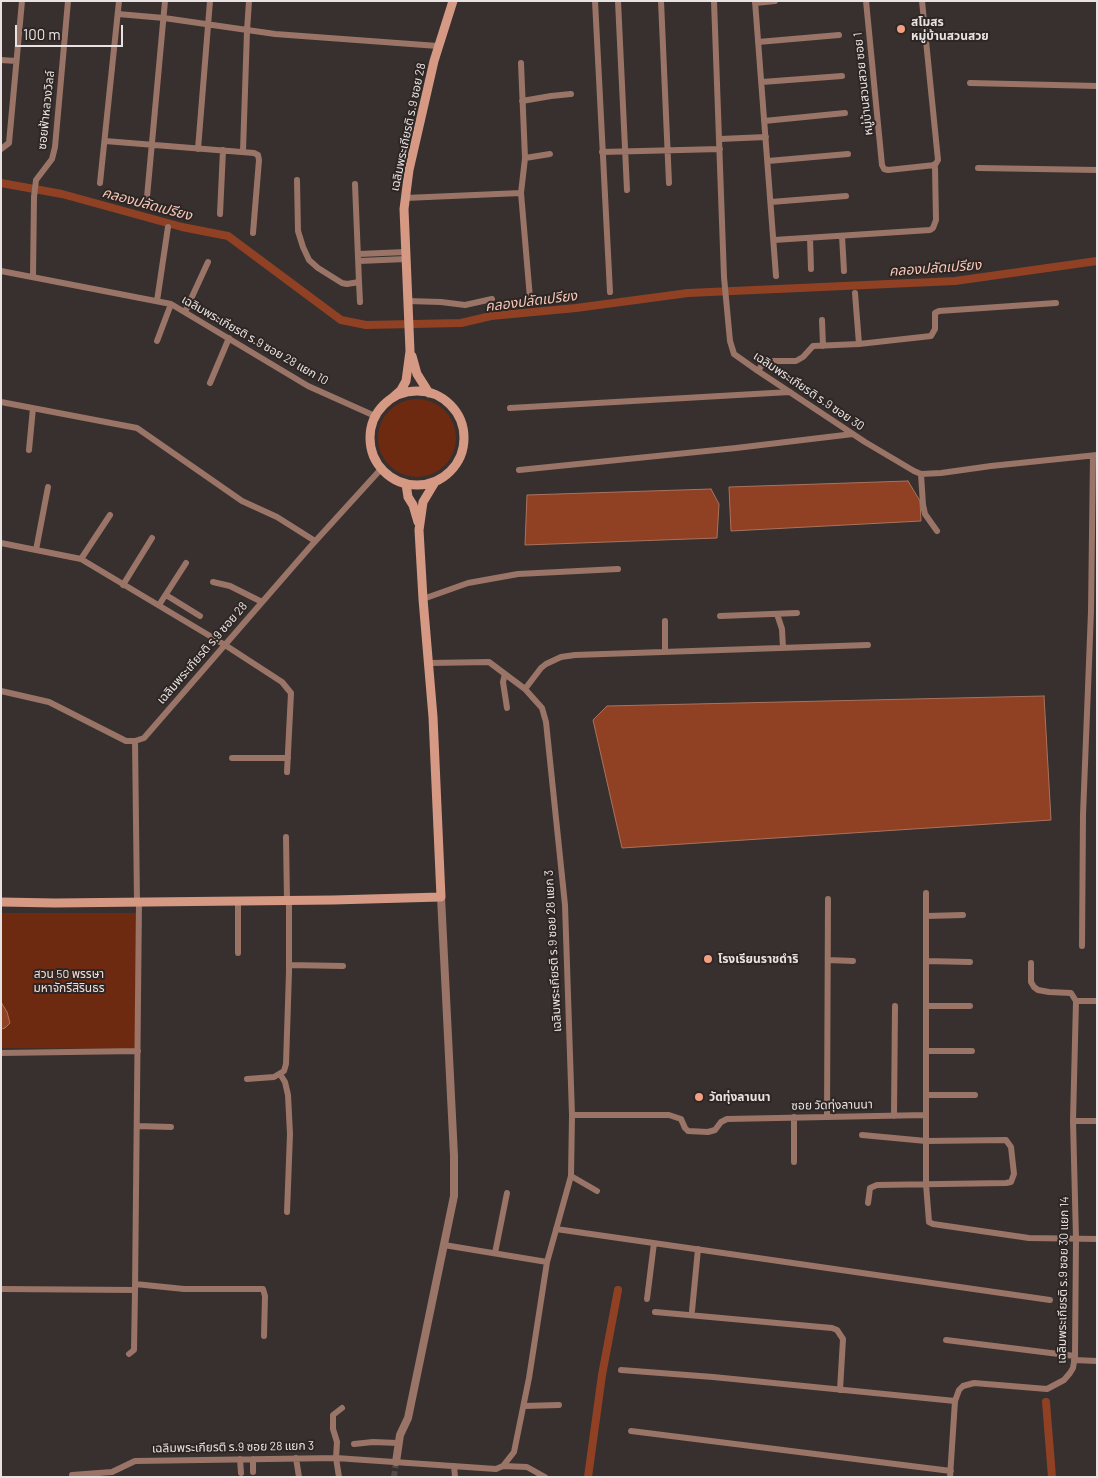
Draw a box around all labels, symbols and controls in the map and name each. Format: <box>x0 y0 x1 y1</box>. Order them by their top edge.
scale bar <box>18 15 125 47</box>
place label: สโมสร หมู่บ้านสวนสวย <box>911 15 989 43</box>
marker: สโมสร หมู่บ้านสวนสวย <box>895 23 907 35</box>
text: 100 m <box>23 25 61 43</box>
street label: หมู่บ้านสวนสวย ซอย 1 <box>850 32 876 136</box>
street label: เฉลิมพระเกียรติ ร.9 ซอย 28 <box>387 62 429 192</box>
street label: ซอยฟ้าหลวงวิลล์ <box>35 70 57 150</box>
water label: คลองปลัดเปรียง <box>100 184 194 224</box>
water label: คลองปลัดเปรียง <box>888 256 982 280</box>
water label: คลองปลัดเปรียง <box>484 287 578 315</box>
street label: เฉลิมพระเกียรติ ร.9 ซอย 28 แยก 10 <box>179 292 331 388</box>
street label: เฉลิมพระเกียรติ ร.9 ซอย 30 <box>751 348 867 434</box>
street label: เฉลิมพระเกียรติ ร.9 ซอย 28 <box>154 599 250 707</box>
street label: เฉลิมพระเกียรติ ร.9 ซอย 28 แยก 3 <box>542 870 564 1032</box>
place label: โรงเรียนราชดำริ <box>718 952 798 966</box>
marker: โรงเรียนราชดำริ <box>702 953 714 965</box>
park label: สวน 50 พรรษา มหาจักรีสิรินธร <box>33 967 105 995</box>
place label: วัดทุ่งลานนา <box>709 1090 770 1104</box>
marker: วัดทุ่งลานนา <box>693 1091 705 1103</box>
street label: ซอย วัดทุ่งลานนา <box>791 1097 873 1113</box>
street label: เฉลิมพระเกียรติ ร.9 ซอย 30 แยก 14 <box>1054 1196 1072 1364</box>
street label: เฉลิมพระเกียรติ ร.9 ซอย 28 แยก 3 <box>152 1438 314 1456</box>

